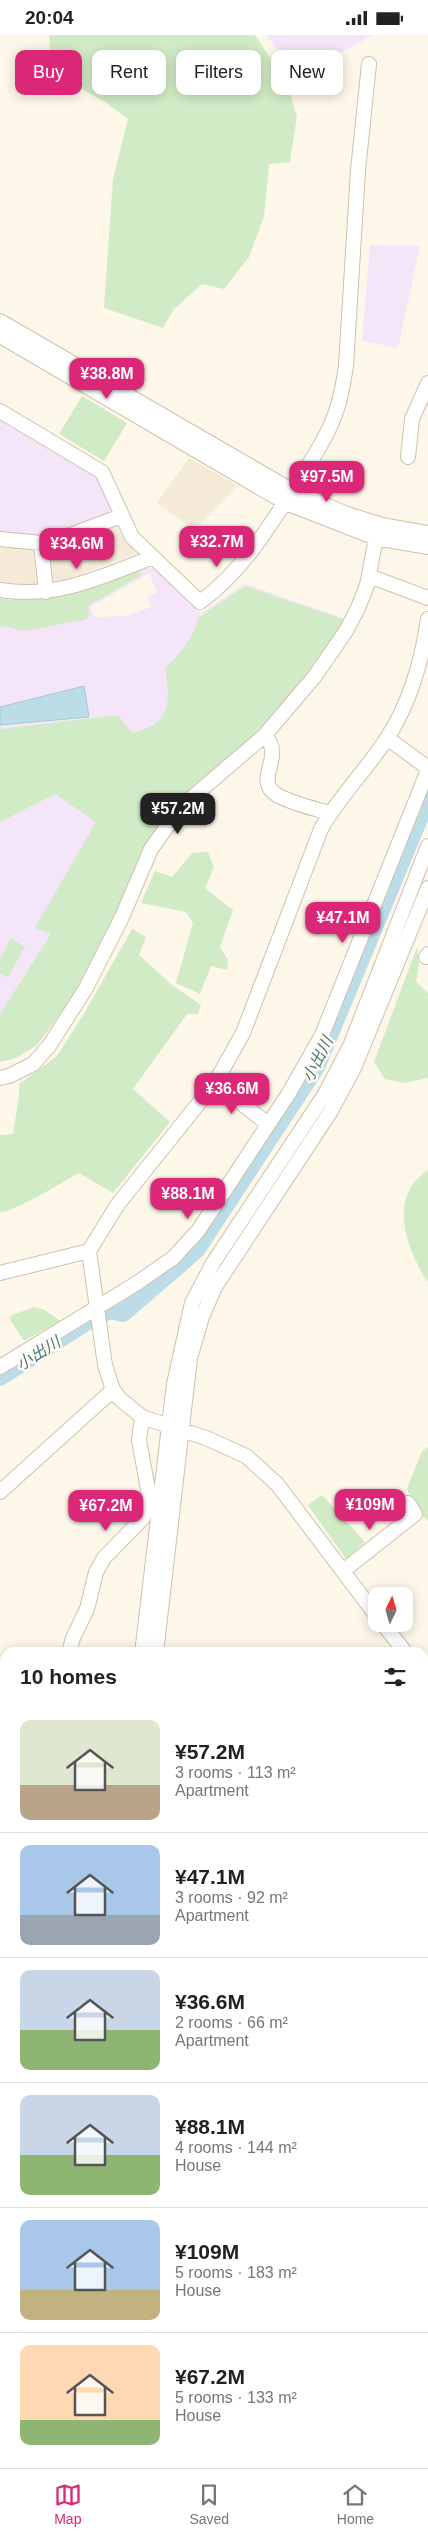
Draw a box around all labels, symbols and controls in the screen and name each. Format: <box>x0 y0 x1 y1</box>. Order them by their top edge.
text: 20:04 <box>25 7 74 28</box>
chip: Buy <box>15 50 82 95</box>
chip: Rent <box>92 50 166 95</box>
chip: Filters <box>176 50 261 95</box>
chip: New <box>271 50 343 95</box>
pin: ¥38.8M <box>66 357 148 400</box>
text: ¥38.8M <box>80 365 134 382</box>
pin: ¥97.5M <box>286 461 368 503</box>
text: ¥97.5M <box>300 468 354 485</box>
pin: ¥32.7M <box>176 525 258 568</box>
pin: ¥34.6M <box>36 527 118 570</box>
text: ¥32.7M <box>190 533 244 550</box>
text: ¥34.6M <box>50 535 104 552</box>
pin: ¥57.2M <box>137 793 219 835</box>
text: ¥57.2M <box>151 800 205 817</box>
pin: ¥47.1M <box>302 901 384 944</box>
text: ¥47.1M <box>316 909 370 926</box>
water label: 小出川 <box>299 1032 337 1084</box>
pin: ¥36.6M <box>191 1073 273 1115</box>
text: ¥36.6M <box>205 1080 259 1097</box>
pin: ¥88.1M <box>147 1177 229 1220</box>
text: ¥88.1M <box>161 1185 215 1202</box>
water label: 小出川 <box>13 1332 65 1373</box>
pin: ¥67.2M <box>65 1489 147 1532</box>
pin: ¥109M <box>335 1489 405 1531</box>
text: ¥109M <box>346 1496 394 1513</box>
text: ¥67.2M <box>79 1497 133 1514</box>
north arrow <box>368 1587 412 1633</box>
map controls <box>368 1587 413 1632</box>
icon: filters <box>381 1663 409 1691</box>
text: 10 homes <box>20 1665 117 1688</box>
icon: home <box>60 1740 120 1800</box>
text: ¥57.2M <box>175 1740 245 1763</box>
text: 3 rooms · 113 m² <box>175 1764 296 1781</box>
text: Apartment <box>175 1782 249 1799</box>
icon: home <box>60 1865 120 1925</box>
text: ¥47.1M <box>175 1865 245 1888</box>
text: 3 rooms · 92 m² <box>175 1889 288 1906</box>
text: Apartment <box>175 1907 249 1924</box>
icon: home <box>60 1990 120 2050</box>
text: ¥36.6M <box>175 1990 245 2013</box>
text: 2 rooms · 66 m² <box>175 2014 288 2031</box>
text: Apartment <box>175 2032 249 2049</box>
icon: home <box>60 2115 120 2175</box>
text: ¥88.1M <box>175 2115 245 2138</box>
text: 4 rooms · 144 m² <box>175 2139 297 2156</box>
text: House <box>175 2157 221 2174</box>
icon: home <box>60 2240 120 2300</box>
text: ¥109M <box>175 2240 239 2263</box>
text: 5 rooms · 183 m² <box>175 2264 297 2281</box>
text: House <box>175 2282 221 2299</box>
icon: home <box>60 2365 120 2425</box>
text: ¥67.2M <box>175 2365 245 2388</box>
text: 5 rooms · 133 m² <box>175 2389 297 2406</box>
text: House <box>175 2407 221 2424</box>
tab: Map <box>54 2481 82 2527</box>
tab: Saved <box>189 2481 229 2527</box>
tab: Home <box>337 2481 374 2527</box>

